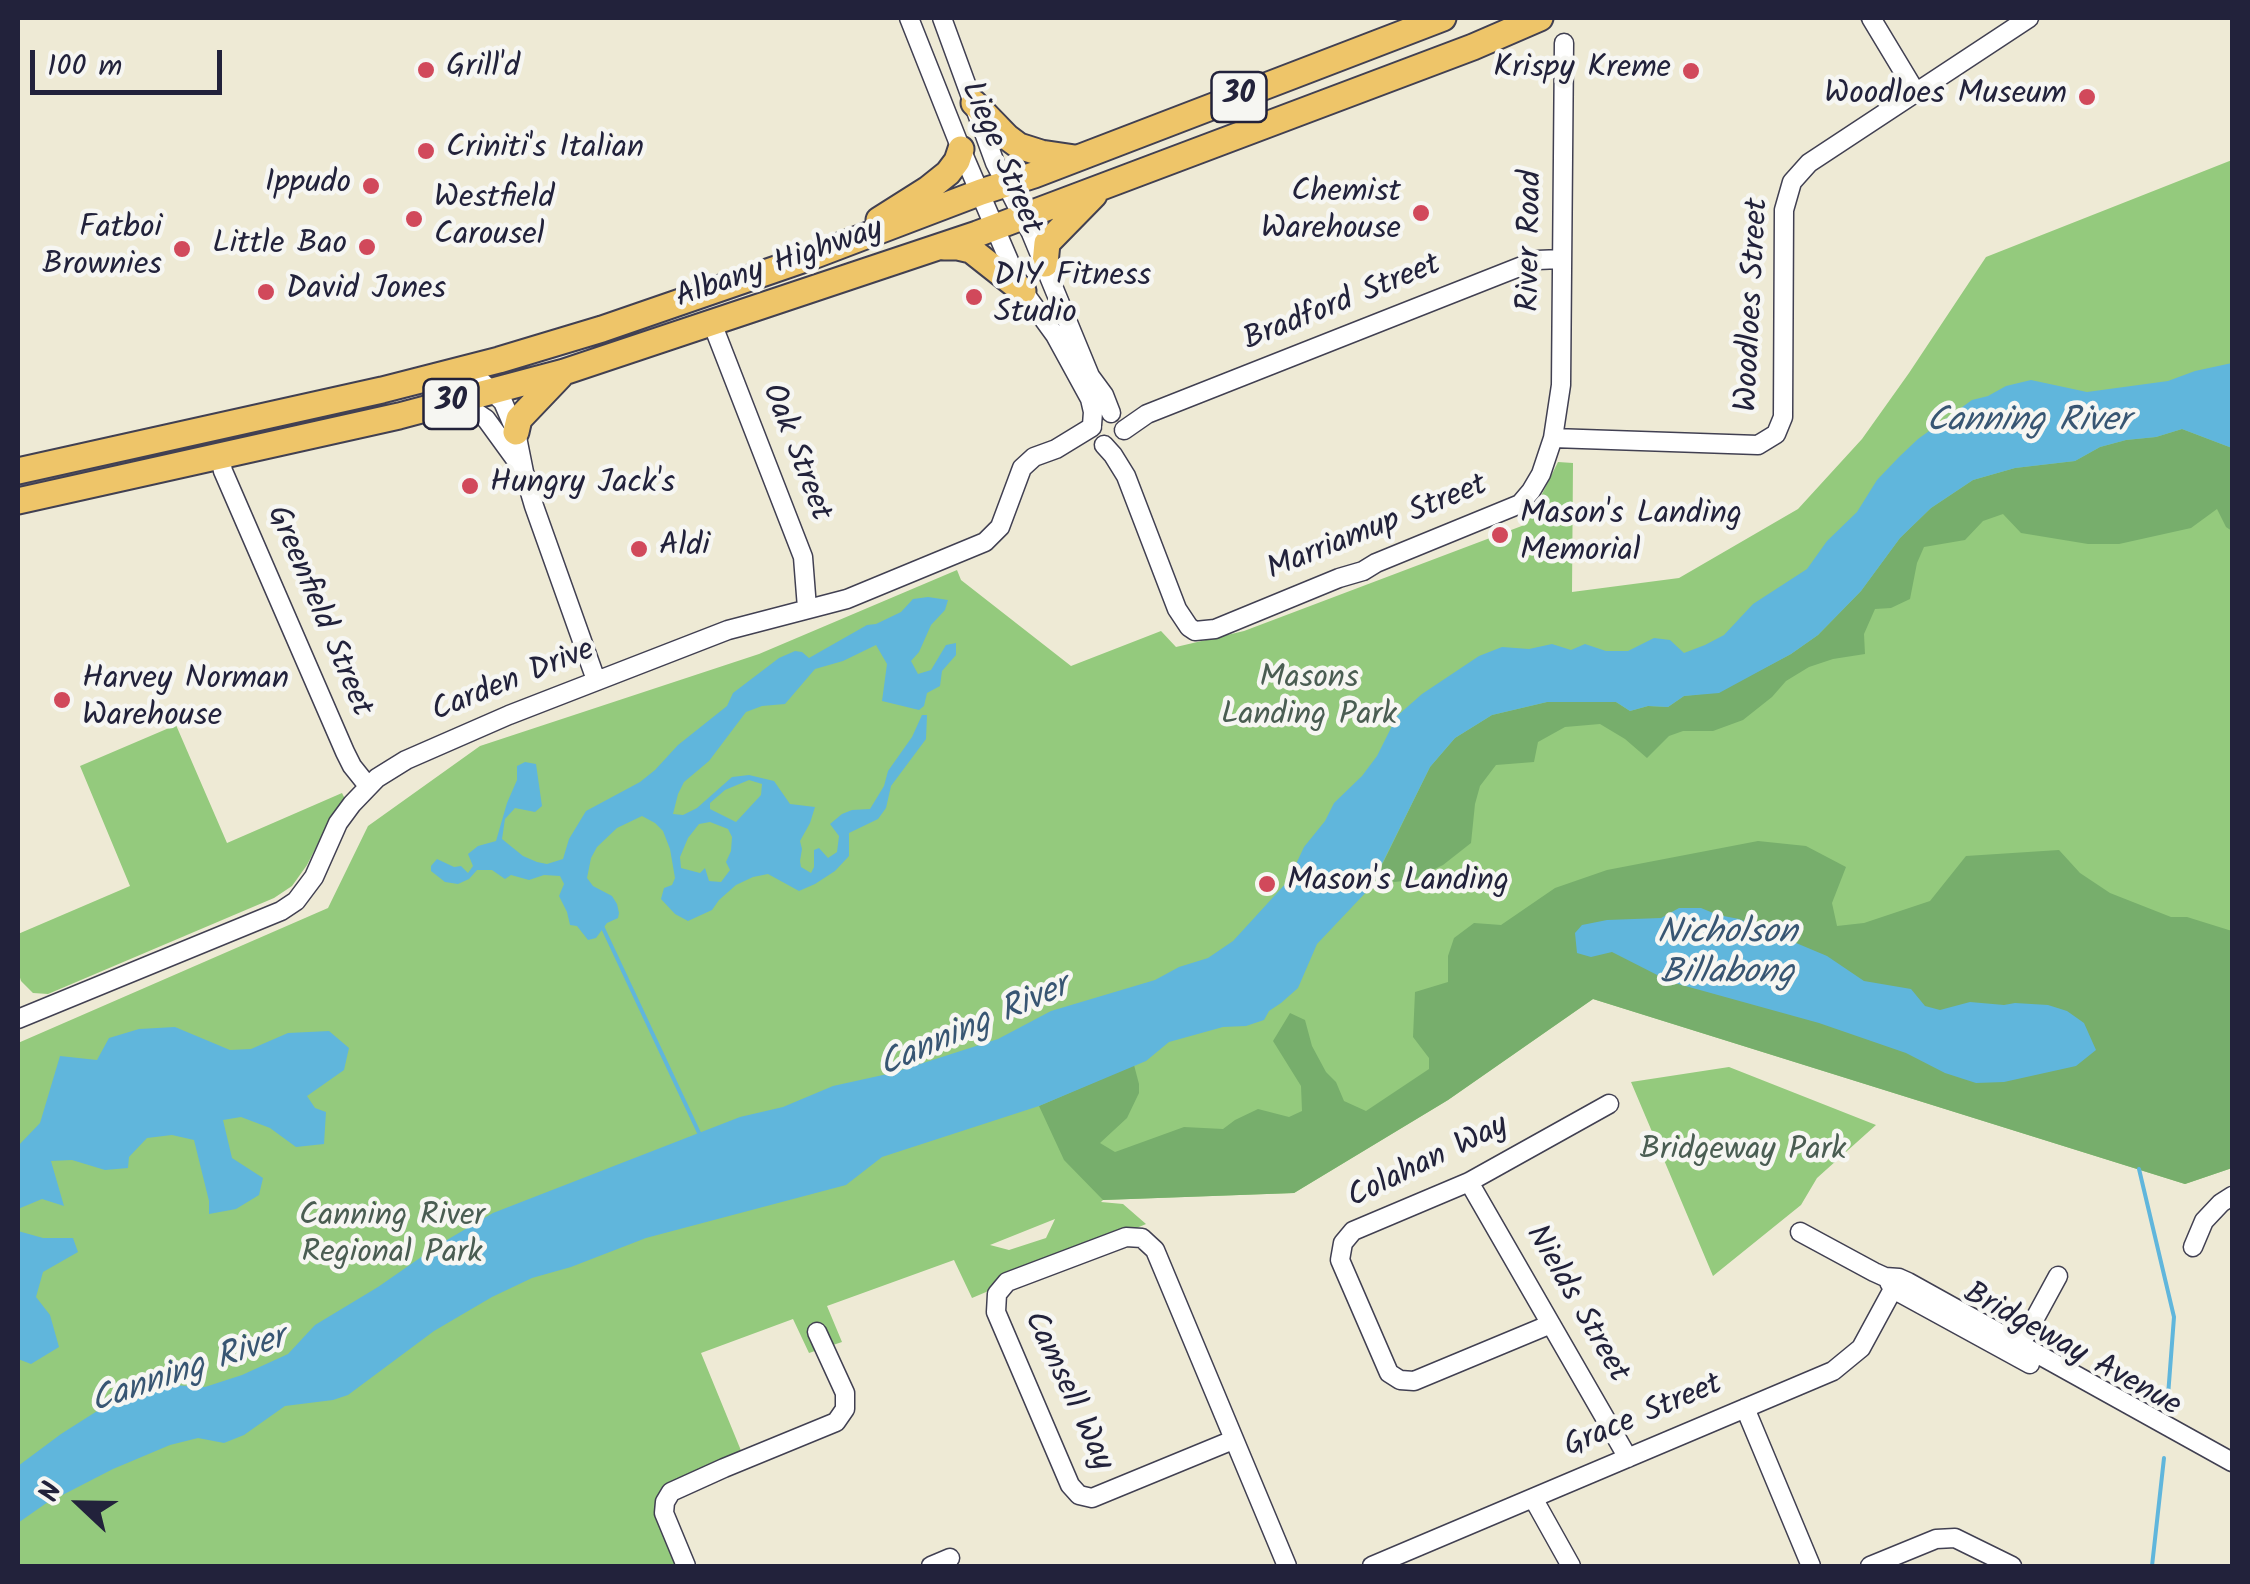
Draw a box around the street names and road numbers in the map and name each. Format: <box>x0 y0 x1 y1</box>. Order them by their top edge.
road number: 30 <box>1212 72 1266 122</box>
street label: Liege Street <box>949 76 1049 242</box>
street label: River Road <box>1513 170 1553 312</box>
street label: Woodloes Street <box>1730 197 1780 413</box>
street label: Albany Highway <box>671 213 889 319</box>
street label: Bradford Street <box>1239 248 1447 362</box>
road number: 30 <box>424 379 478 429</box>
street label: Oak Street <box>750 379 838 527</box>
street label: Marriamup Street <box>1262 468 1494 592</box>
street label: Greenfield Street <box>255 501 379 723</box>
street label: Carden Drive <box>427 633 601 733</box>
street label: Colahan Way <box>1343 1109 1515 1219</box>
street label: Nields Street <box>1515 1220 1635 1390</box>
street label: Bridgeway Avenue <box>1956 1276 2186 1428</box>
street label: Camsell Way <box>1012 1306 1120 1478</box>
street label: Grace Street <box>1559 1368 1729 1468</box>

